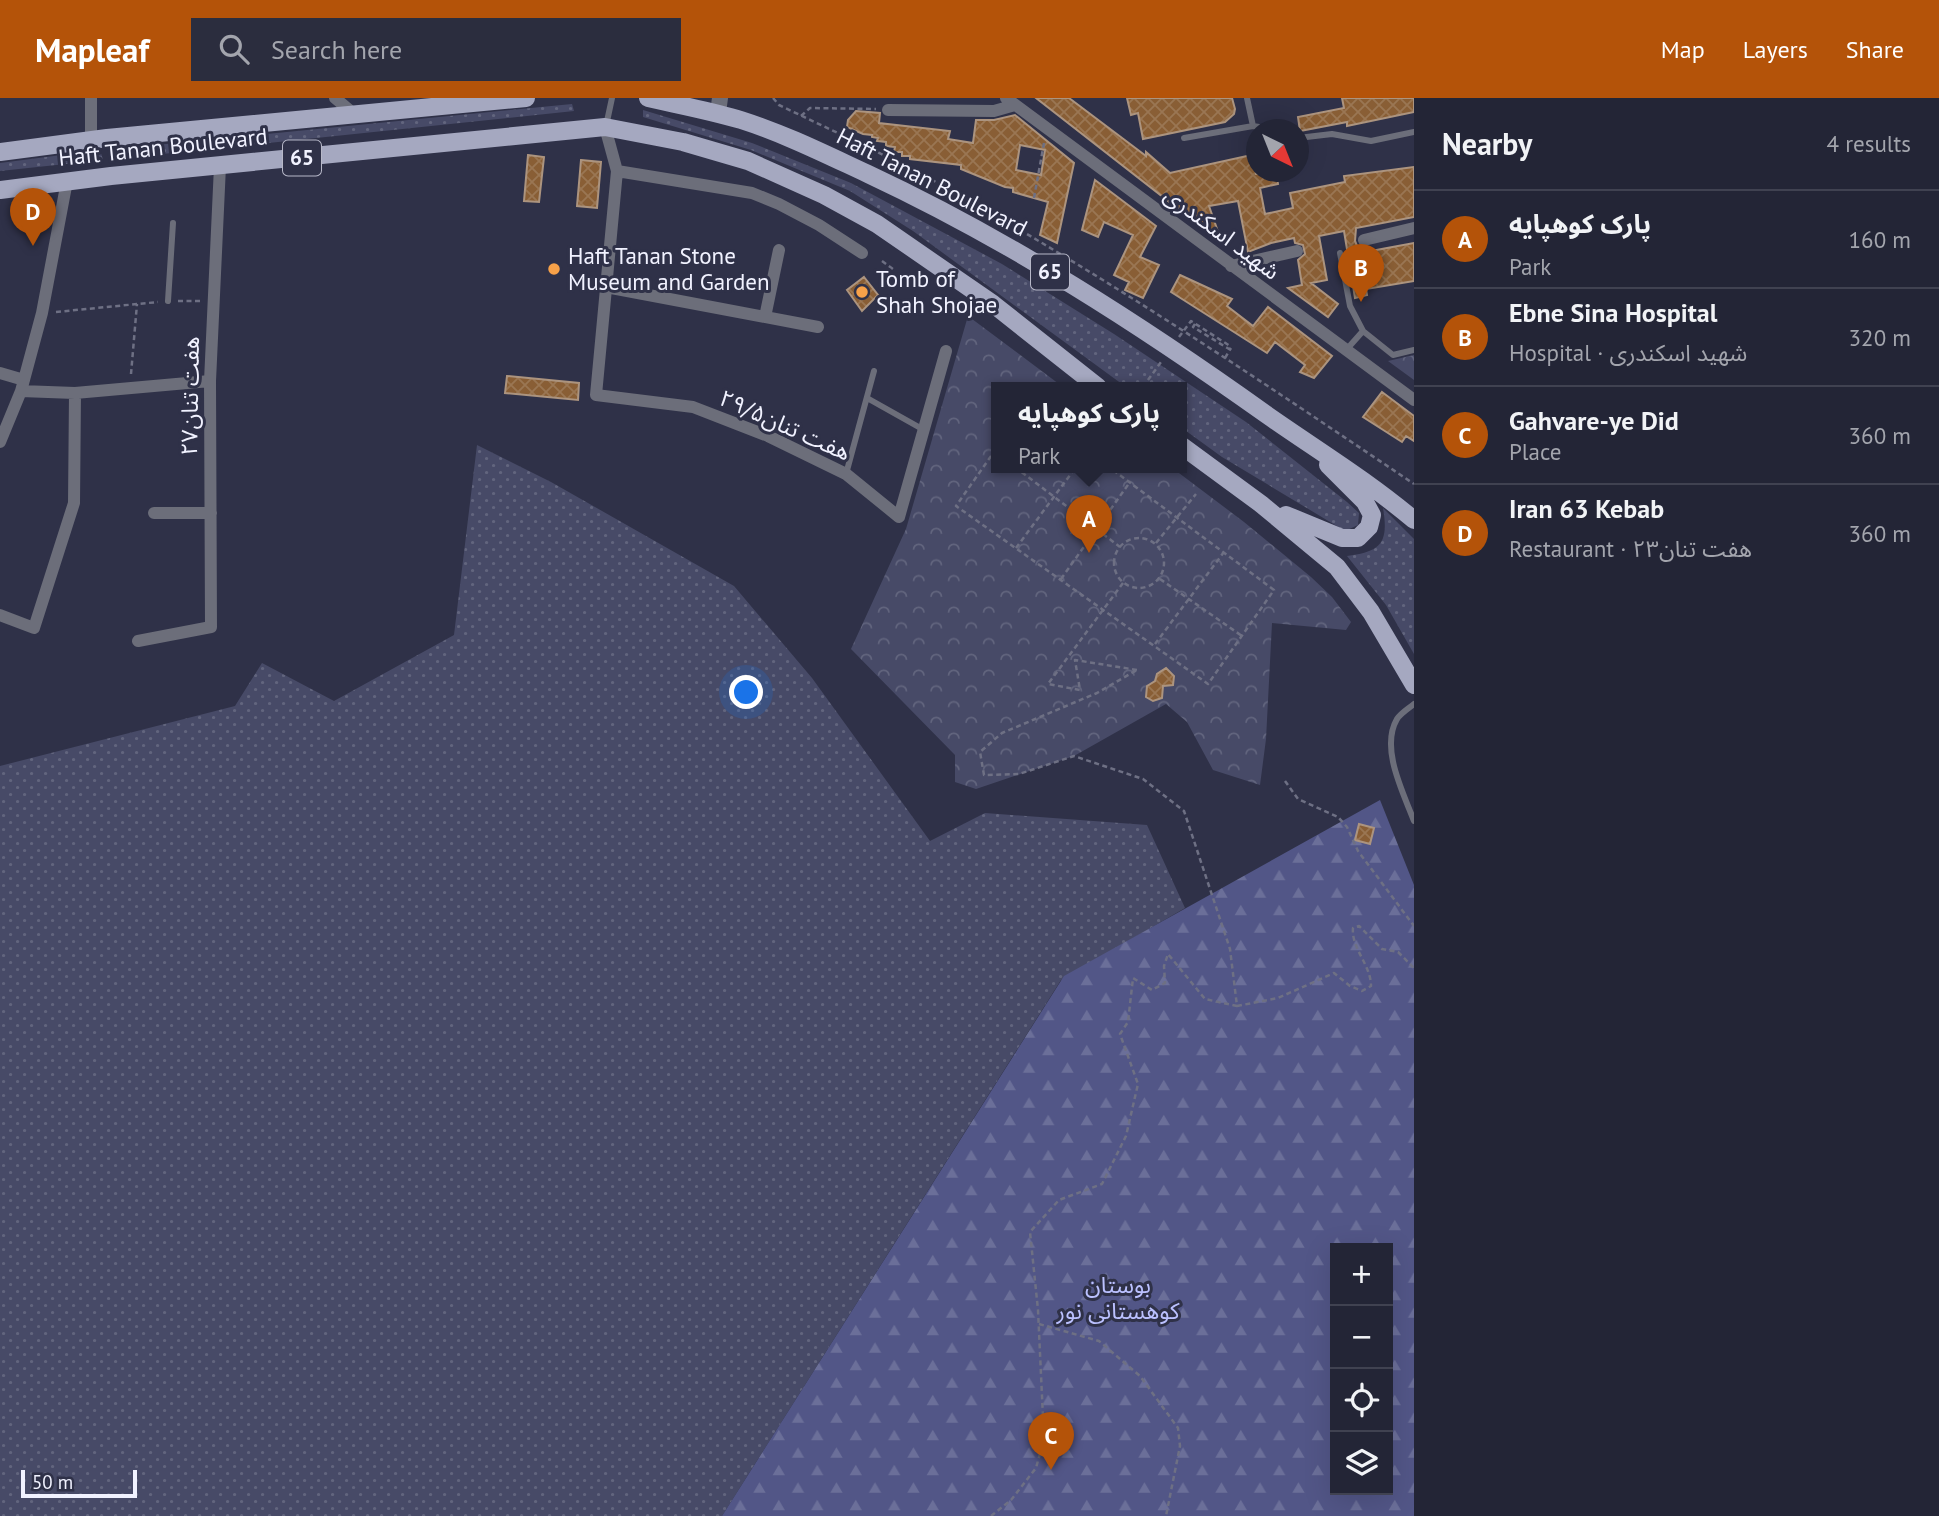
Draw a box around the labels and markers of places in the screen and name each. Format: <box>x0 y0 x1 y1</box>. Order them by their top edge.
pin: D <box>10 188 56 246</box>
place label: Haft Tanan Stone Museum and Garden <box>568 241 770 296</box>
pin: B <box>1338 244 1384 302</box>
marker: Haft Tanan Stone Museum and Garden <box>546 261 562 277</box>
place label: Tomb of Shah Shojae <box>876 264 997 319</box>
marker: Tomb of Shah Shojae <box>854 284 870 300</box>
pin: A <box>1066 495 1112 553</box>
pin: C <box>1028 1412 1074 1470</box>

